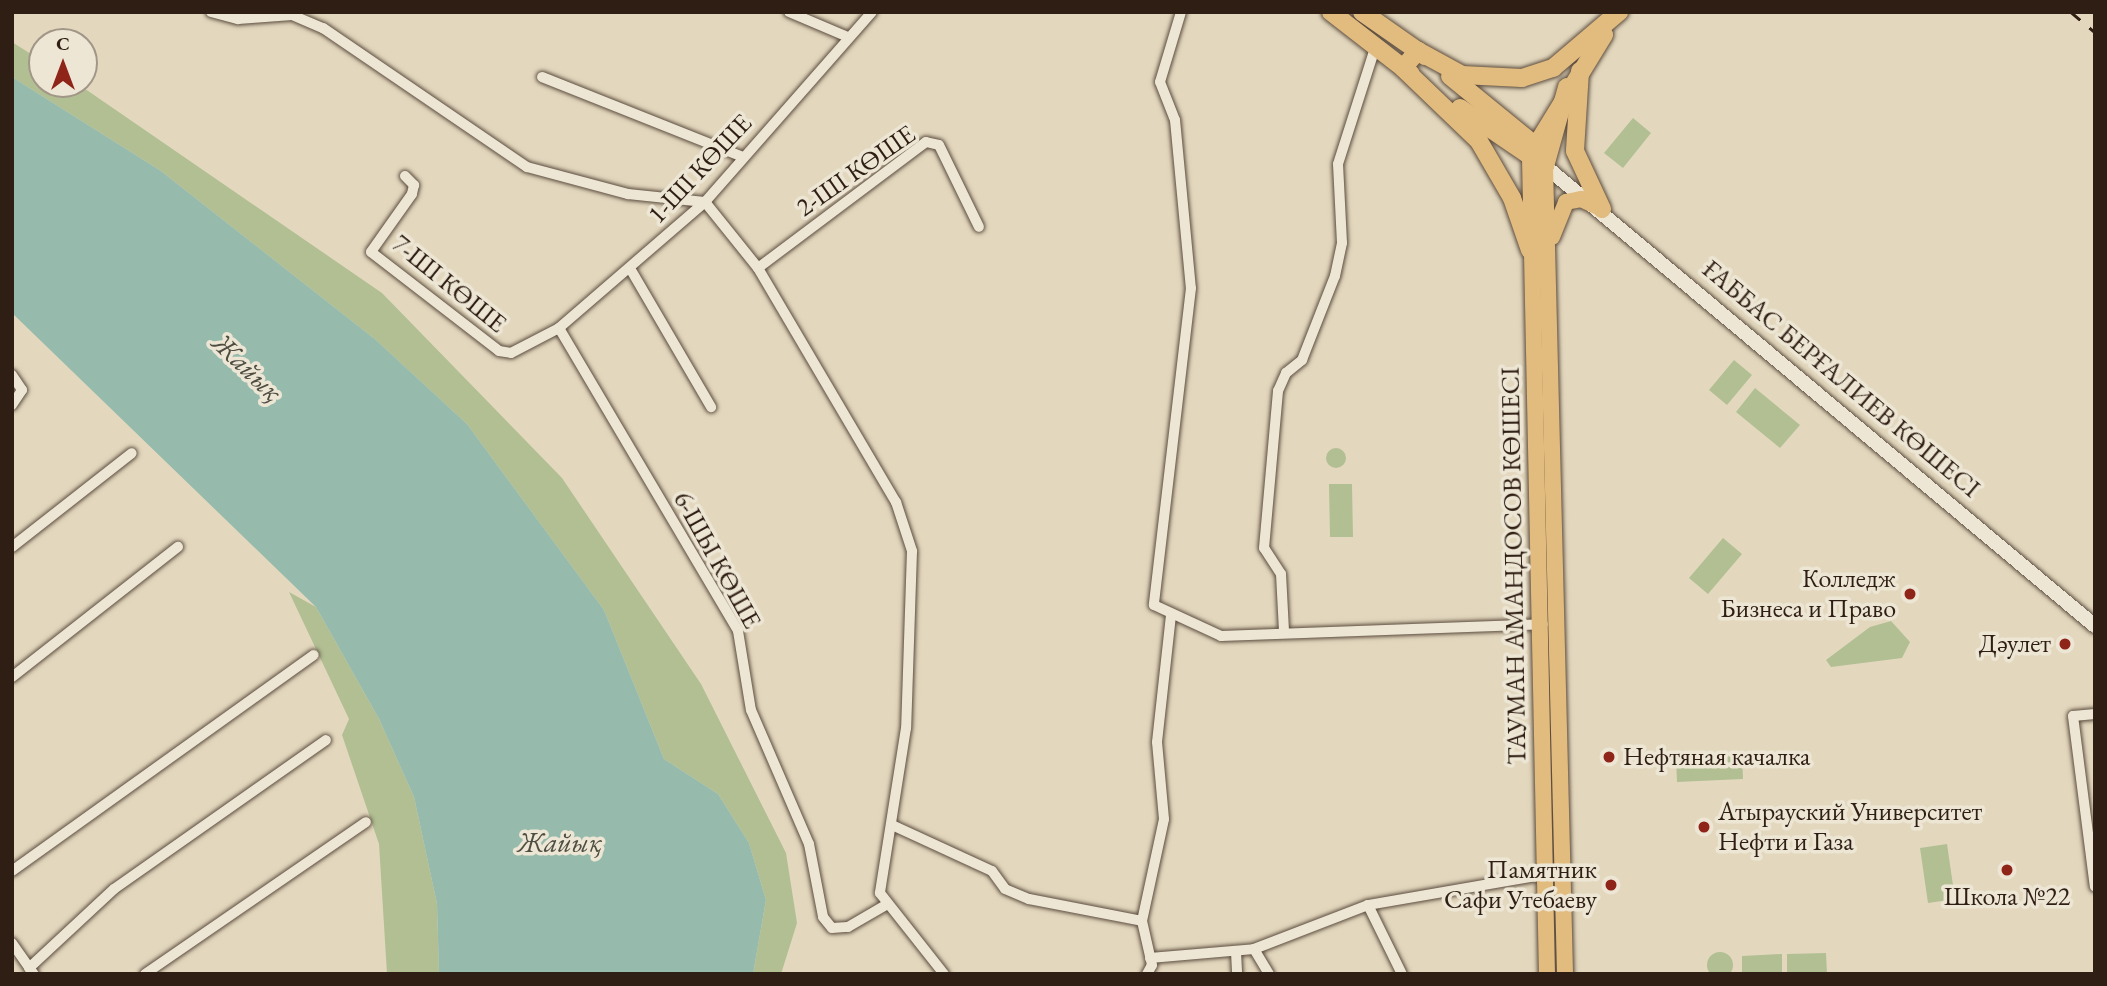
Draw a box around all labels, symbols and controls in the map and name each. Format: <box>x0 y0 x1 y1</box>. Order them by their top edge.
north arrow <box>28 28 98 98</box>
text: С <box>56 31 70 56</box>
street label: 1-ШІ КӨШЕ <box>642 108 758 230</box>
street label: 2-ШІ КӨШЕ <box>791 119 921 223</box>
street label: 7-ШI КӨШЕ <box>386 228 512 340</box>
street label: ҒАББАС БЕРҒАЛИЕВ КӨШЕСІ <box>1696 254 1986 504</box>
water label: Жайық <box>206 326 290 408</box>
street label: ТАУМАН АМАНДОСОВ КӨШЕСІ <box>1495 367 1533 765</box>
street label: 6-ШЫ КӨШЕ <box>667 486 767 634</box>
place label: Колледж Бизнеса и Право <box>1720 563 1896 624</box>
marker: Колледж Бизнеса и Право <box>1902 586 1918 602</box>
place label: Дәулет <box>1979 628 2051 660</box>
marker: Дәулет <box>2057 636 2073 652</box>
place label: Нефтяная качалка <box>1623 741 1810 773</box>
marker: Нефтяная качалка <box>1601 749 1617 765</box>
place label: Атырауский Университет Нефти и Газа <box>1718 796 1982 858</box>
marker: Атырауский Университет Нефти и Газа <box>1696 819 1712 835</box>
water label: Жайық <box>518 825 602 859</box>
place label: Памятник Сафи Утебаеву <box>1444 854 1597 916</box>
marker: Школа №22 <box>1999 862 2015 878</box>
marker: Памятник Сафи Утебаеву <box>1603 877 1619 893</box>
place label: Школа №22 <box>1944 881 2070 913</box>

